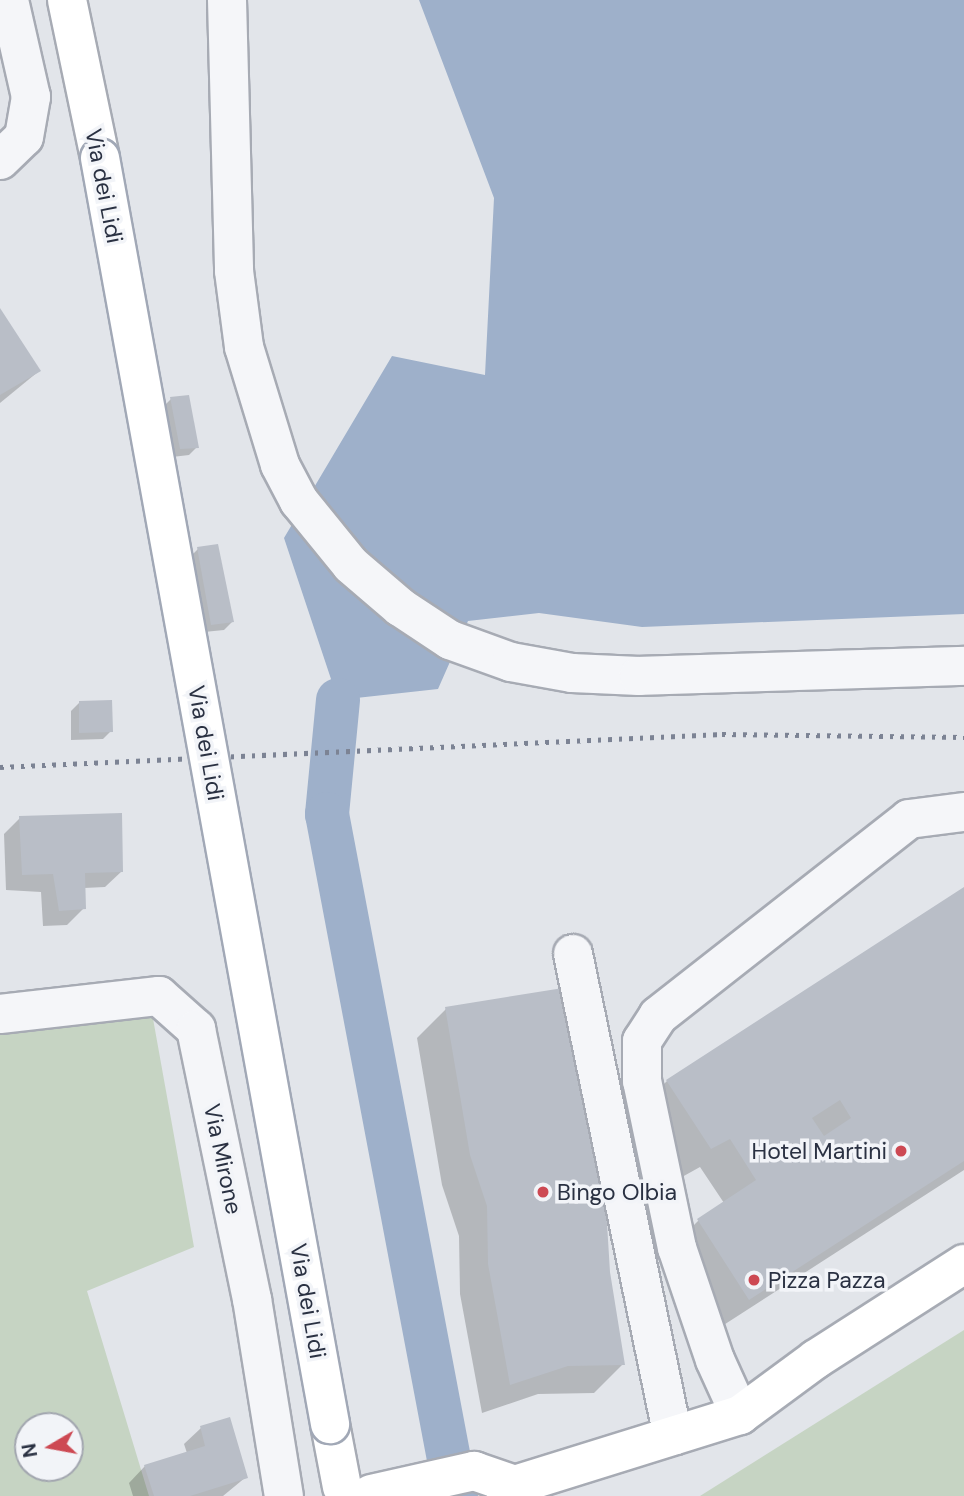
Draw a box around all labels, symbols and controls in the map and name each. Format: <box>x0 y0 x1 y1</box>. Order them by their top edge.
street label: Via dei Lidi <box>79 126 129 246</box>
street label: Via dei Lidi <box>182 683 230 803</box>
street label: Via Mirone <box>198 1101 248 1217</box>
place label: Hotel Martini <box>752 1137 887 1165</box>
marker: Hotel Martini <box>893 1143 909 1159</box>
place label: Bingo Olbia <box>557 1178 677 1206</box>
marker: Bingo Olbia <box>535 1184 551 1200</box>
street label: Via dei Lidi <box>284 1241 332 1361</box>
place label: Pizza Pazza <box>768 1266 885 1294</box>
marker: Pizza Pazza <box>746 1272 762 1288</box>
north arrow <box>14 1412 84 1482</box>
text: N <box>16 1441 43 1459</box>

